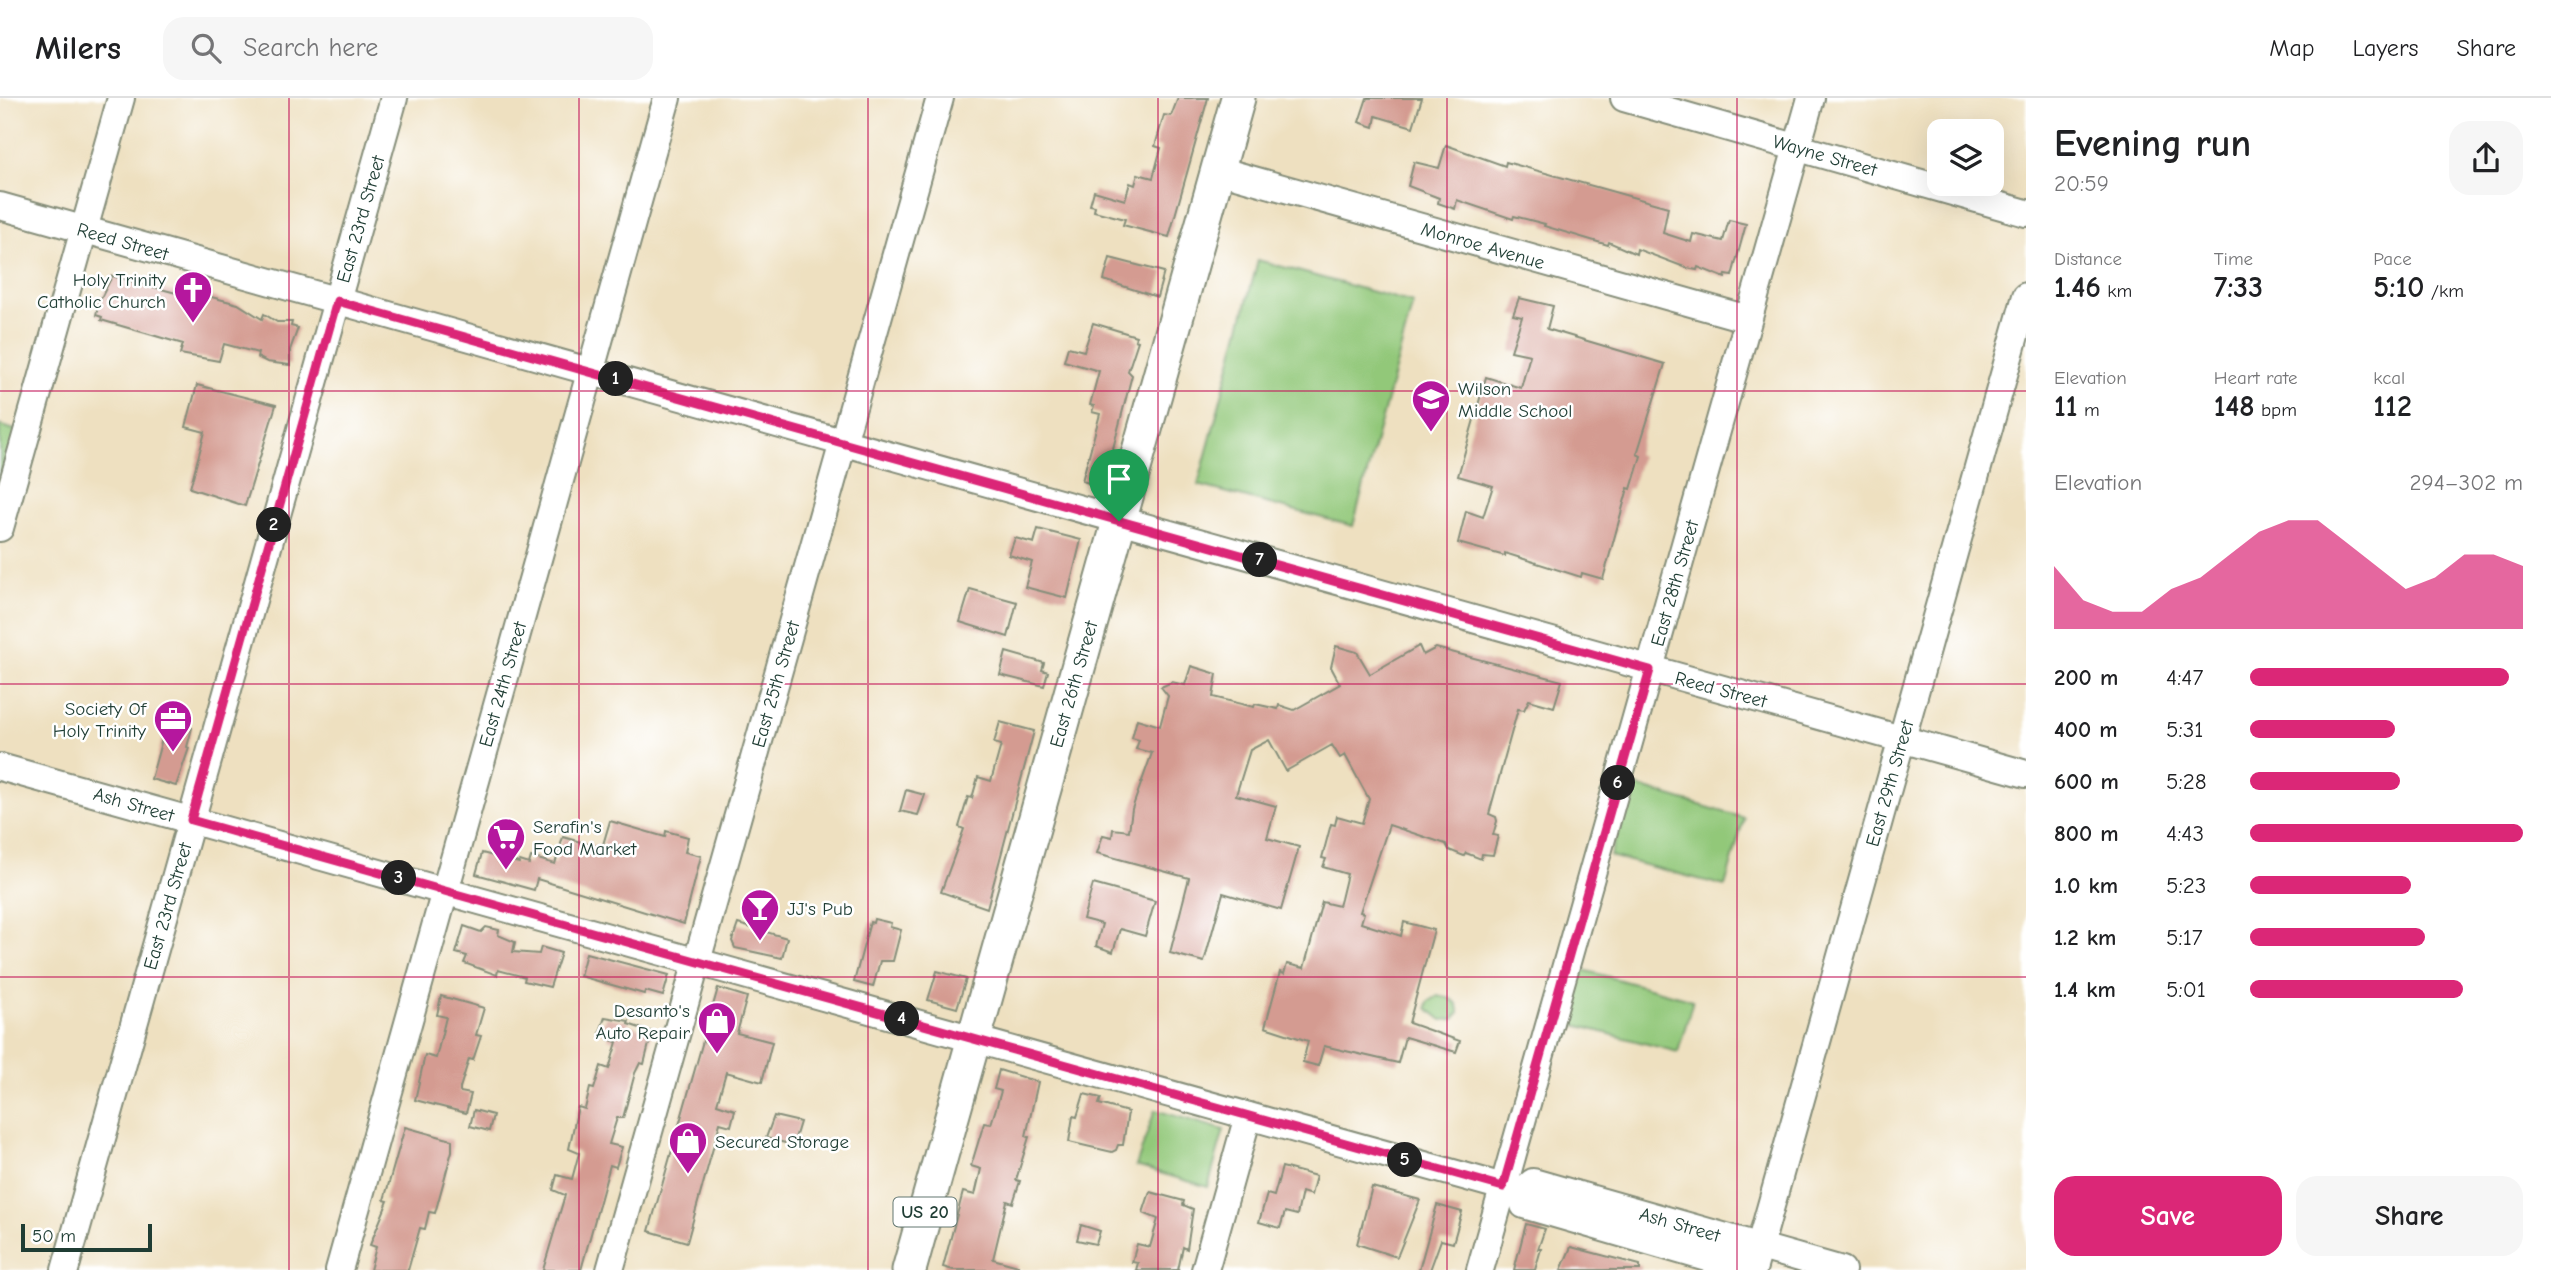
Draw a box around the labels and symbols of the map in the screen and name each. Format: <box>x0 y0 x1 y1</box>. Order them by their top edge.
street label: Wayne Street <box>1770 131 1880 181</box>
street label: East 23rd Street <box>332 153 390 285</box>
street label: Reed Street <box>74 218 172 266</box>
street label: Monroe Avenue <box>1418 218 1547 274</box>
place label: Holy Trinity Catholic Church <box>37 269 167 313</box>
church icon: Holy Trinity Catholic Church <box>172 269 214 324</box>
pin: 1 <box>598 362 634 396</box>
school or university icon: Wilson Middle School <box>1410 378 1452 433</box>
place label: Wilson Middle School <box>1458 378 1573 422</box>
pin <box>1089 449 1149 521</box>
pin: 2 <box>256 508 292 542</box>
street label: East 28th Street <box>1646 517 1704 649</box>
pin: 7 <box>1242 542 1278 578</box>
street label: East 24th Street <box>475 618 532 750</box>
street label: East 25th Street <box>747 618 805 750</box>
street label: East 26th Street <box>1045 618 1103 750</box>
street label: Reed Street <box>1672 667 1770 713</box>
place label: Society Of Holy Trinity <box>53 698 148 742</box>
office icon: Society Of Holy Trinity <box>152 698 194 753</box>
street label: East 29th Street <box>1861 717 1919 849</box>
pin: 6 <box>1600 766 1636 800</box>
street label: Ash Street <box>91 783 177 827</box>
supermarket icon: Serafin's Food Market <box>485 816 527 871</box>
place label: Serafin's Food Market <box>533 816 637 860</box>
street label: East 23rd Street <box>139 840 197 972</box>
pin: 3 <box>382 860 416 896</box>
bar icon: JJ's Pub <box>739 887 781 942</box>
place label: JJ's Pub <box>787 898 853 920</box>
place label: Desanto's Auto Repair <box>596 1000 690 1044</box>
shop icon: Desanto's Auto Repair <box>696 1000 738 1055</box>
pin: 4 <box>884 1002 920 1037</box>
shop icon: Secured Storage <box>667 1120 709 1175</box>
place label: Secured Storage <box>715 1131 849 1153</box>
pin: 5 <box>1388 1142 1422 1178</box>
road number: US 20 <box>894 1198 956 1226</box>
street label: Ash Street <box>1637 1203 1723 1247</box>
scale bar <box>21 1221 152 1253</box>

